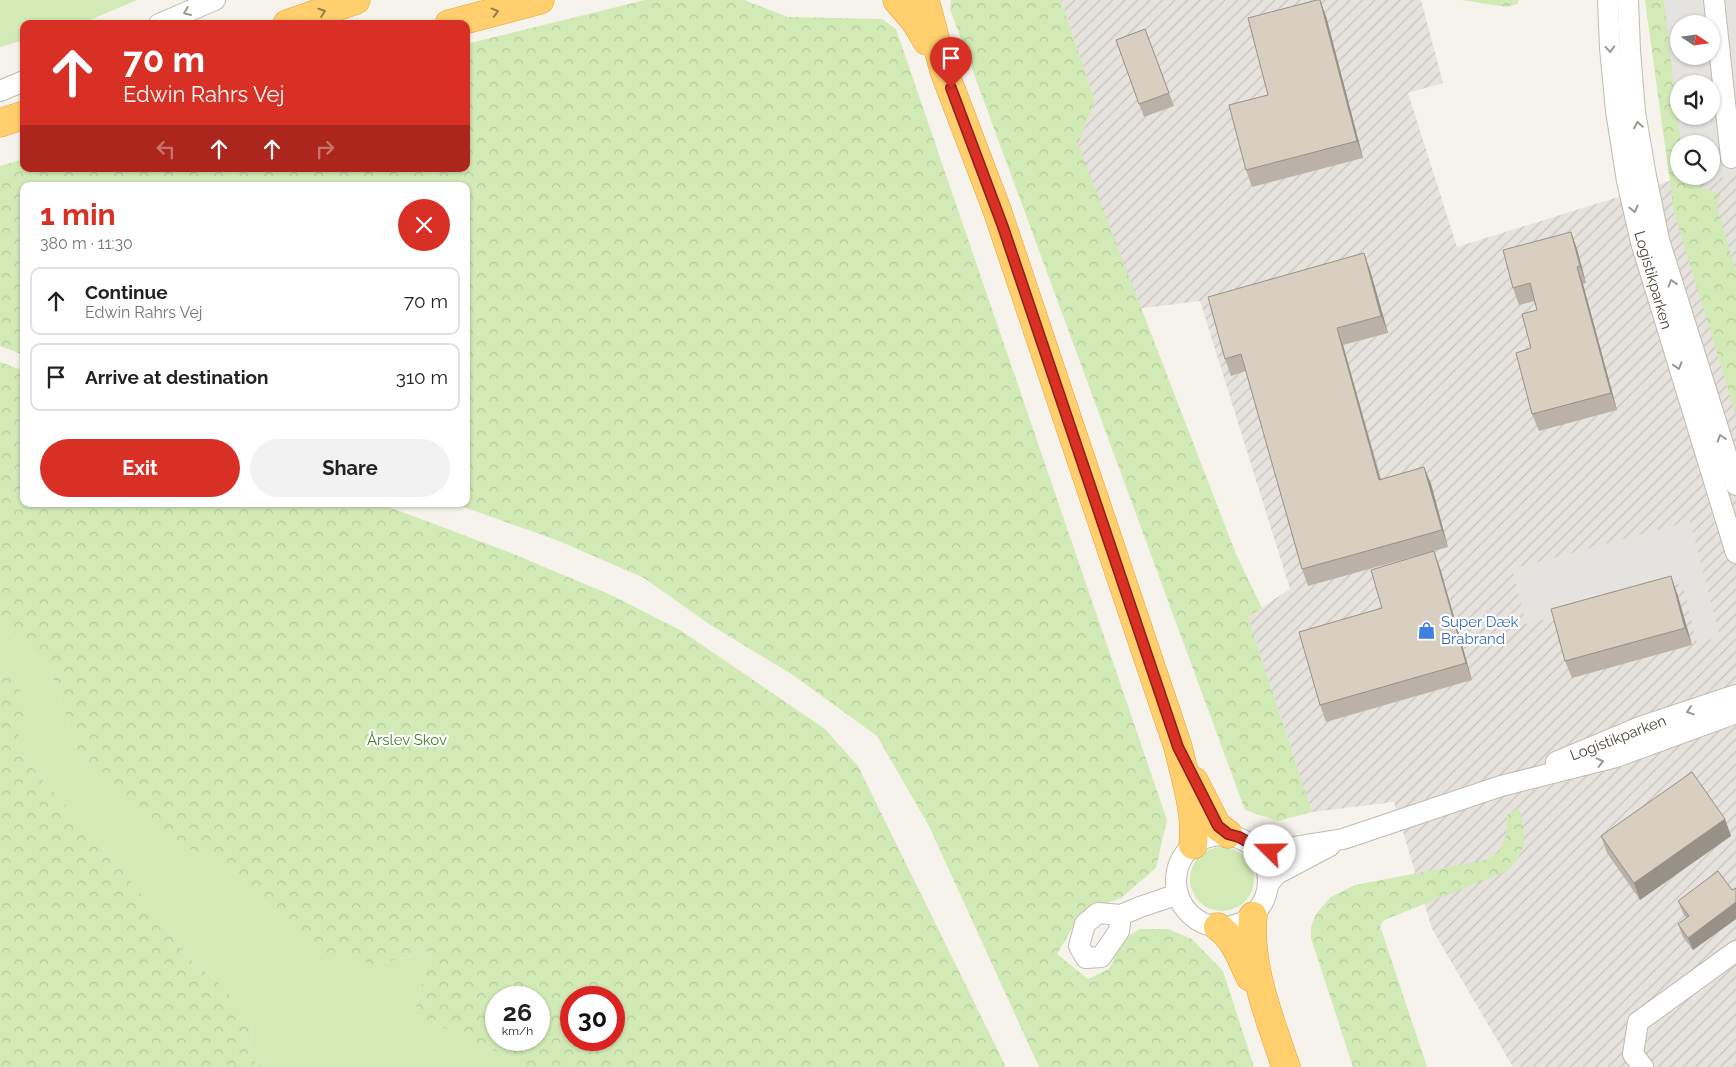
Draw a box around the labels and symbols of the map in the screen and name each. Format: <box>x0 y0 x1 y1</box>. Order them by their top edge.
one-way arrow <box>183 5 192 16</box>
one-way arrow <box>490 7 499 18</box>
one-way arrow <box>317 8 325 18</box>
north arrow <box>1670 15 1720 65</box>
pin <box>930 37 972 88</box>
one-way arrow <box>1605 45 1616 53</box>
one-way arrow <box>1633 121 1643 129</box>
one-way arrow <box>1628 205 1639 214</box>
street label: Logistikparken <box>1630 229 1676 331</box>
one-way arrow <box>1668 280 1678 288</box>
one-way arrow <box>1673 361 1683 369</box>
one-way arrow <box>1717 435 1727 443</box>
place label: Super Dæk Brabrand <box>1441 613 1518 648</box>
shop icon: Super Dæk Brabrand <box>1417 621 1437 641</box>
one-way arrow <box>1686 705 1695 715</box>
street label: Logistikparken <box>1567 711 1669 765</box>
park label: Årslev Skov <box>367 731 447 749</box>
one-way arrow <box>1595 757 1603 767</box>
position arrow <box>1243 824 1295 876</box>
speed limit sign: 30 <box>560 986 625 1051</box>

